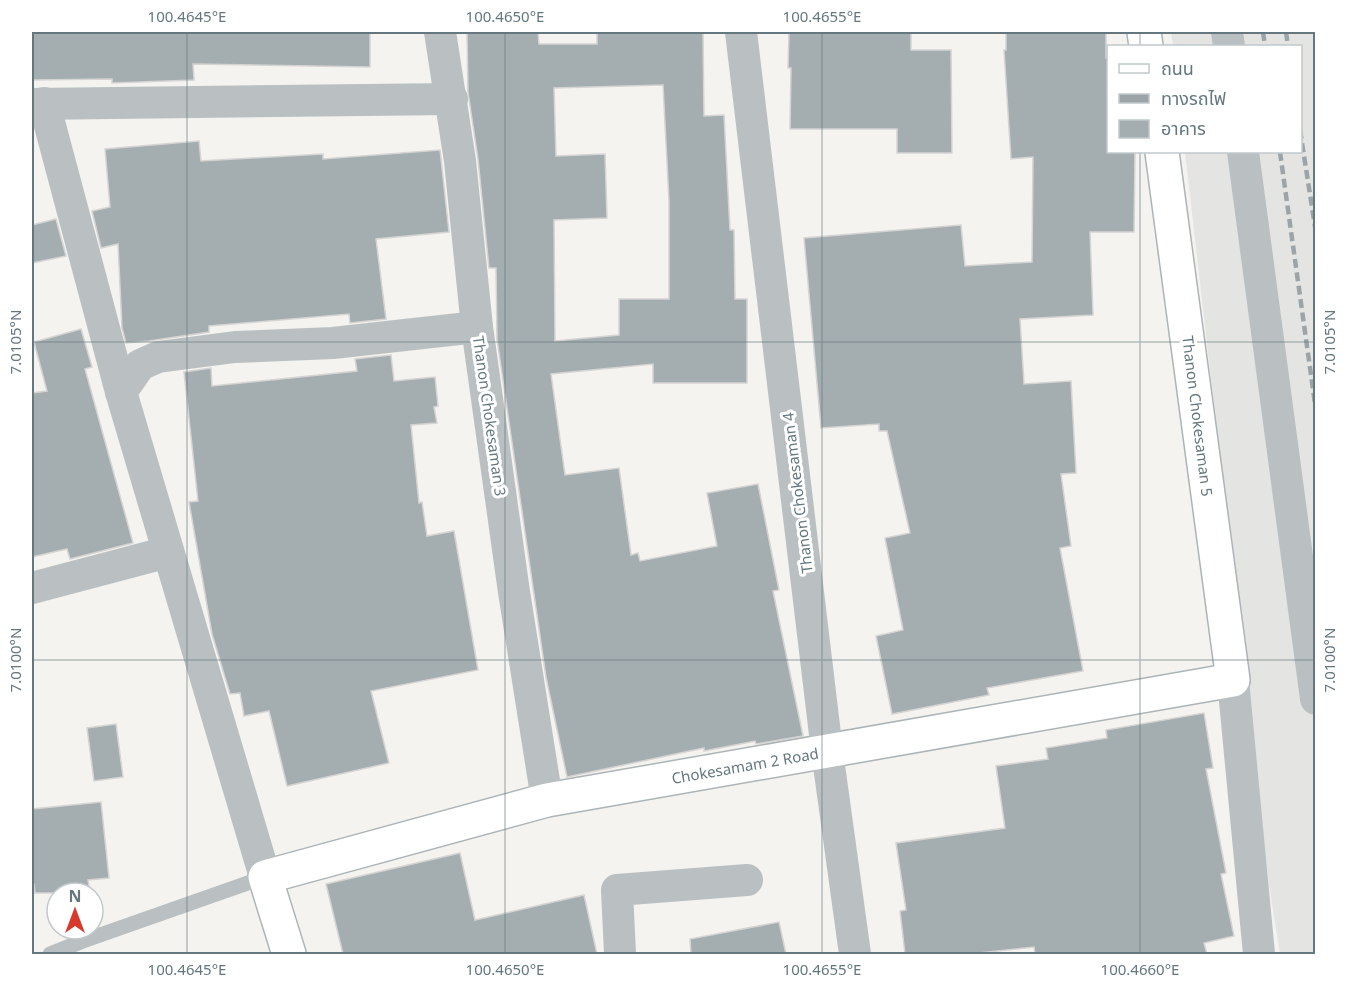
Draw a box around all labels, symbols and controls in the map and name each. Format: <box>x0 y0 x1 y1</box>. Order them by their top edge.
text: 100.4645°E <box>148 6 226 26</box>
text: 100.4650°E <box>466 6 544 26</box>
text: 100.4655°E <box>783 6 861 26</box>
legend <box>1107 45 1302 153</box>
text: ถนน <box>1161 56 1194 80</box>
text: ทางรถไฟ <box>1161 86 1226 110</box>
text: อาคาร <box>1161 116 1206 140</box>
text: 7.0105°N <box>5 310 25 374</box>
text: 7.0105°N <box>1319 310 1339 374</box>
street label: Thanon Chokesaman 3 <box>469 335 511 497</box>
street label: Thanon Chokesaman 5 <box>1178 335 1218 497</box>
street label: Thanon Chokesaman 4 <box>777 411 817 574</box>
text: 7.0100°N <box>5 628 25 692</box>
text: 7.0100°N <box>1319 628 1339 692</box>
street label: Chokesamam 2 Road <box>670 743 820 788</box>
north arrow <box>45 881 105 941</box>
text: N <box>68 885 82 907</box>
text: 100.4645°E <box>148 959 226 979</box>
text: 100.4650°E <box>466 959 544 979</box>
text: 100.4655°E <box>783 959 861 979</box>
text: 100.4660°E <box>1101 959 1179 979</box>

